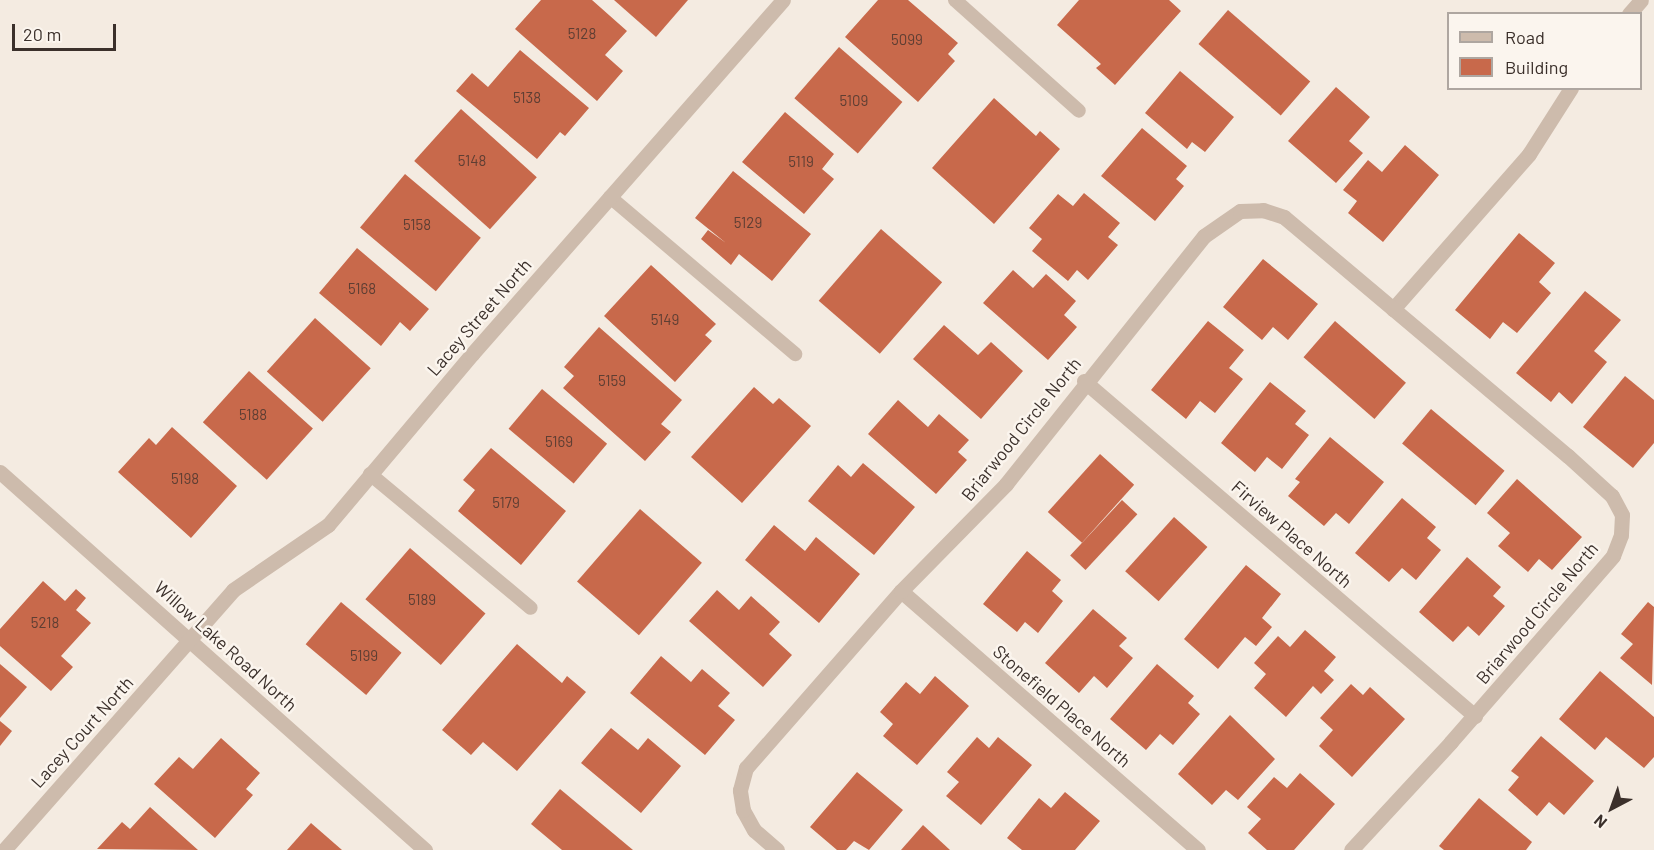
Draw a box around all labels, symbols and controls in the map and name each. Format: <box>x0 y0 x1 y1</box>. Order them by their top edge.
scale bar <box>15 12 118 50</box>
legend <box>1447 12 1642 90</box>
text: 20 m <box>23 23 61 45</box>
house number: 5128 <box>568 25 596 43</box>
text: Road <box>1505 26 1545 48</box>
house number: 5099 <box>891 31 923 49</box>
text: Building <box>1505 56 1568 78</box>
house number: 5138 <box>513 89 541 107</box>
house number: 5109 <box>840 92 868 110</box>
house number: 5148 <box>458 152 486 170</box>
house number: 5119 <box>788 153 814 171</box>
house number: 5129 <box>734 214 762 232</box>
house number: 5158 <box>403 216 431 234</box>
street label: Lacey Street North <box>422 254 536 380</box>
house number: 5168 <box>348 280 376 298</box>
house number: 5149 <box>651 311 679 329</box>
street label: Briarwood Circle North <box>957 353 1085 505</box>
house number: 5159 <box>598 372 626 390</box>
house number: 5188 <box>239 406 267 424</box>
house number: 5169 <box>545 433 573 451</box>
house number: 5198 <box>171 470 199 488</box>
street label: Firview Place North <box>1227 476 1357 592</box>
house number: 5179 <box>492 494 520 512</box>
street label: Briarwood Circle North <box>1471 538 1603 688</box>
street label: Willow Lake Road North <box>150 576 302 716</box>
house number: 5189 <box>408 591 436 609</box>
house number: 5218 <box>31 614 59 632</box>
street label: Stonefield Place North <box>989 640 1135 772</box>
house number: 5199 <box>350 647 378 665</box>
street label: Lacey Court North <box>26 672 138 792</box>
north arrow <box>1582 778 1642 838</box>
text: N <box>1590 811 1610 833</box>

